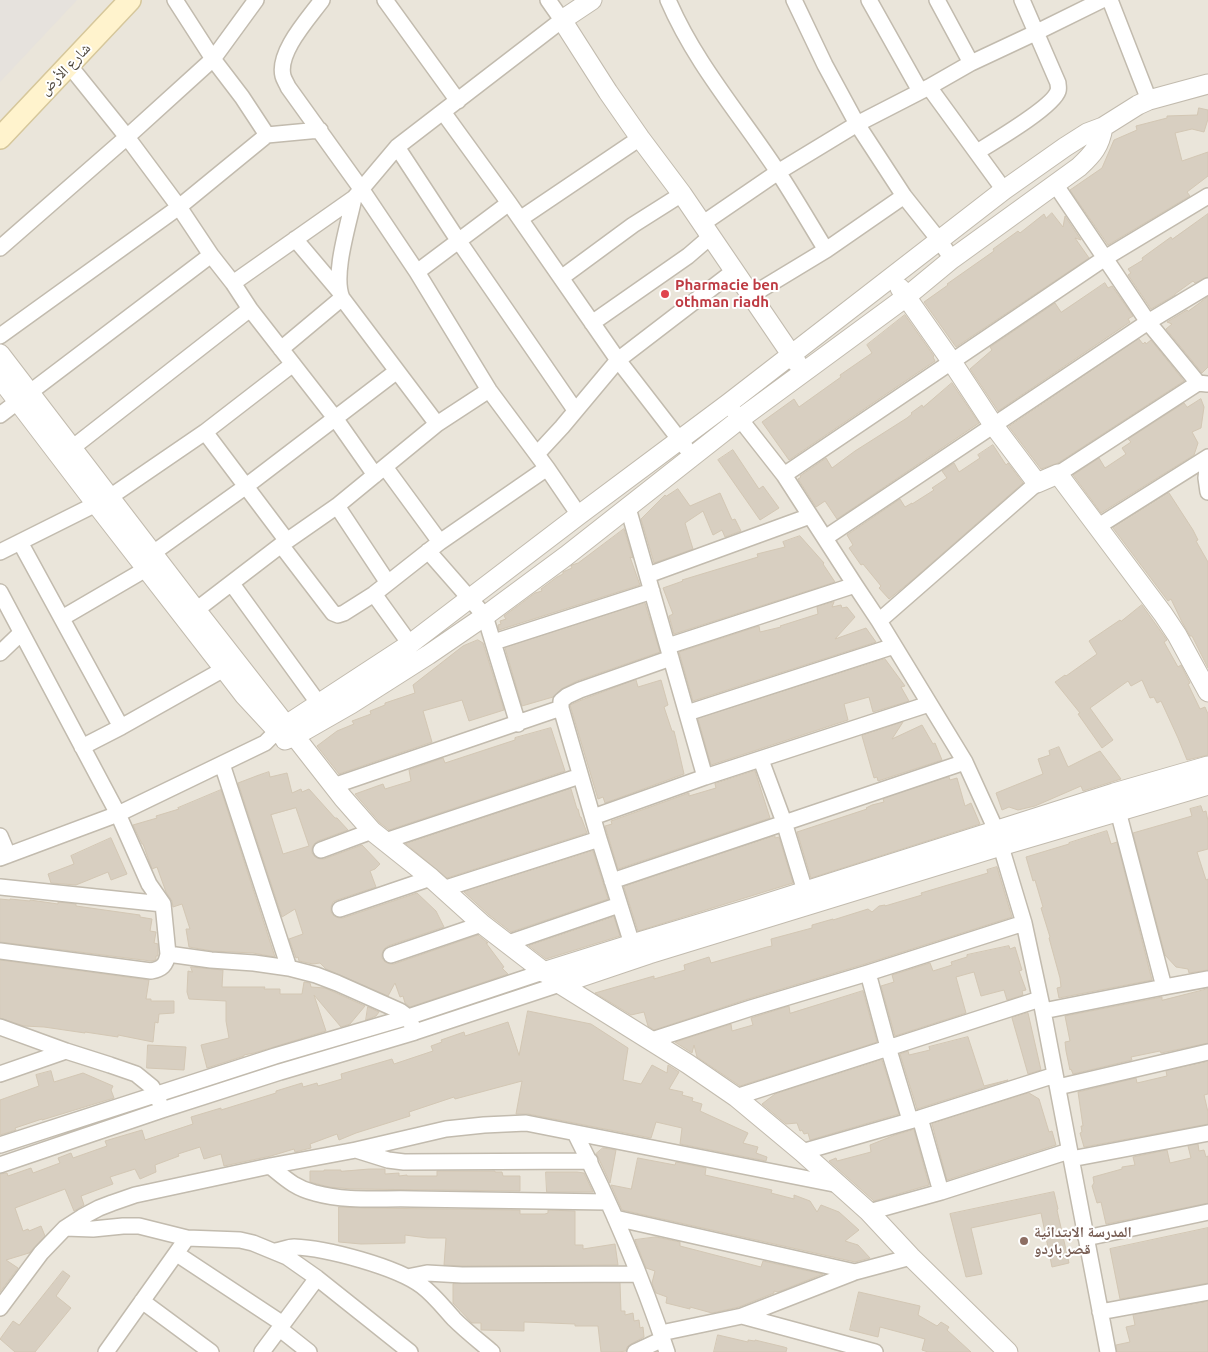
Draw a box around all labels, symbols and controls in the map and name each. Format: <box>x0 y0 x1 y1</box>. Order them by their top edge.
street label: شارع الأرض <box>36 39 94 99</box>
place label: Pharmacie ben othman riadh <box>675 276 779 311</box>
marker: Pharmacie ben othman riadh <box>659 288 671 300</box>
place label: المدرسة الابتدائية قصر باردو <box>1034 1223 1132 1258</box>
marker: المدرسة الابتدائية قصر باردو <box>1018 1235 1030 1247</box>

